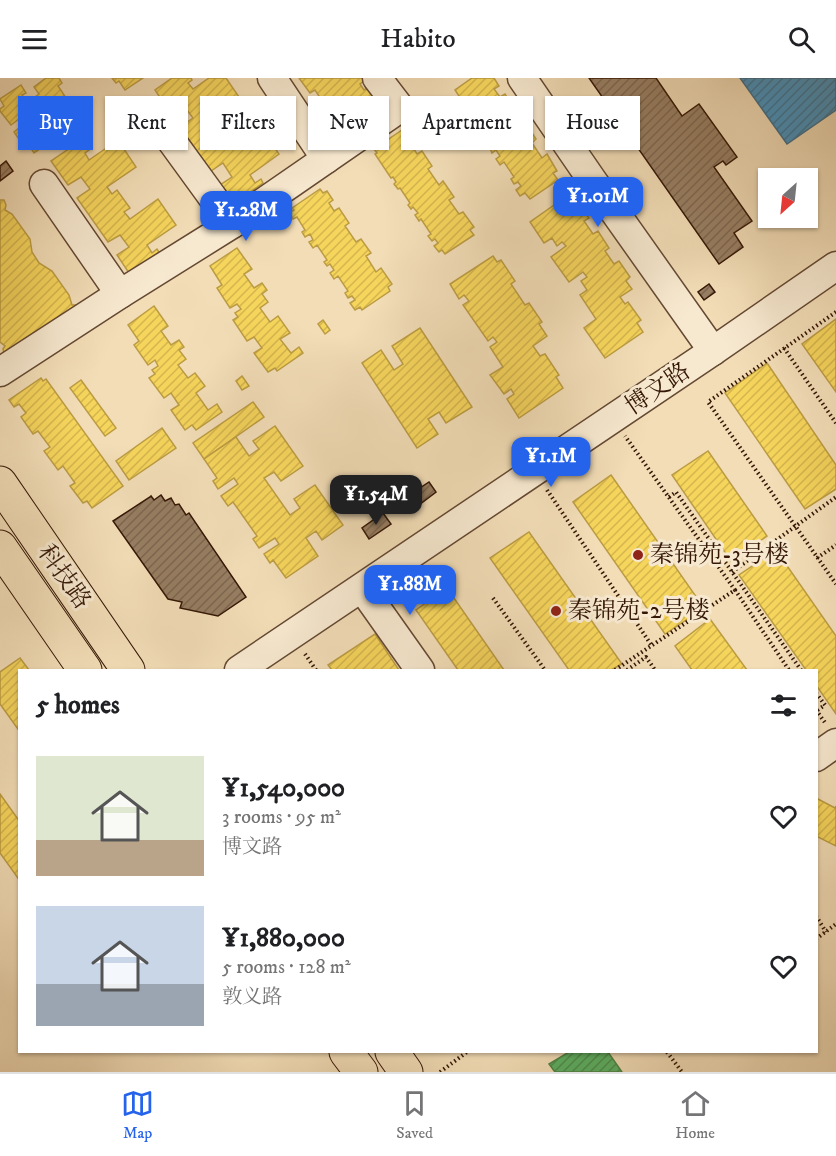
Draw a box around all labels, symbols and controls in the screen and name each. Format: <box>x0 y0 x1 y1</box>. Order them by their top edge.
text: Habito <box>380 22 456 56</box>
icon: menu <box>18 23 51 56</box>
icon: search <box>785 23 818 56</box>
chip: Buy <box>18 96 93 150</box>
chip: Rent <box>105 96 188 150</box>
chip: Filters <box>200 96 296 150</box>
chip: New <box>308 96 389 150</box>
chip: Apartment <box>401 96 533 150</box>
chip: House <box>545 96 640 150</box>
north arrow <box>758 168 818 228</box>
map controls <box>758 168 818 228</box>
pin: ¥1.01M <box>549 177 647 228</box>
text: ¥1.01M <box>567 184 629 209</box>
pin: ¥1.28M <box>197 191 295 242</box>
text: ¥1.28M <box>214 198 278 223</box>
street label: 博文路 <box>620 356 696 422</box>
pin: ¥1.1M <box>509 437 593 488</box>
text: ¥1.1M <box>525 444 577 469</box>
pin: ¥1.54M <box>327 475 425 526</box>
text: ¥1.54M <box>344 482 408 507</box>
street label: 科技路 <box>31 539 97 615</box>
place label: 秦锦苑-3号楼 <box>650 540 789 570</box>
marker: 秦锦苑-3号楼 <box>631 548 645 562</box>
pin: ¥1.88M <box>361 565 459 616</box>
text: ¥1.88M <box>378 572 442 597</box>
place label: 秦锦苑-2号楼 <box>568 596 710 626</box>
marker: 秦锦苑-2号楼 <box>549 604 563 618</box>
text: 5 homes <box>36 689 120 722</box>
icon: filters <box>767 689 800 722</box>
text: ¥1,540,000 <box>222 772 345 805</box>
icon: home <box>84 780 156 852</box>
icon: heart <box>767 800 800 833</box>
text: 3 rooms · 95 m² <box>222 805 341 830</box>
text: 博文路 <box>222 835 282 860</box>
text: ¥1,880,000 <box>222 922 345 955</box>
icon: home <box>84 930 156 1002</box>
icon: heart <box>767 950 800 983</box>
text: 5 rooms · 128 m² <box>222 955 351 980</box>
text: 敦义路 <box>222 985 282 1010</box>
tab: Map <box>121 1087 154 1143</box>
tab: Saved <box>396 1087 433 1143</box>
tab: Home <box>675 1087 715 1143</box>

